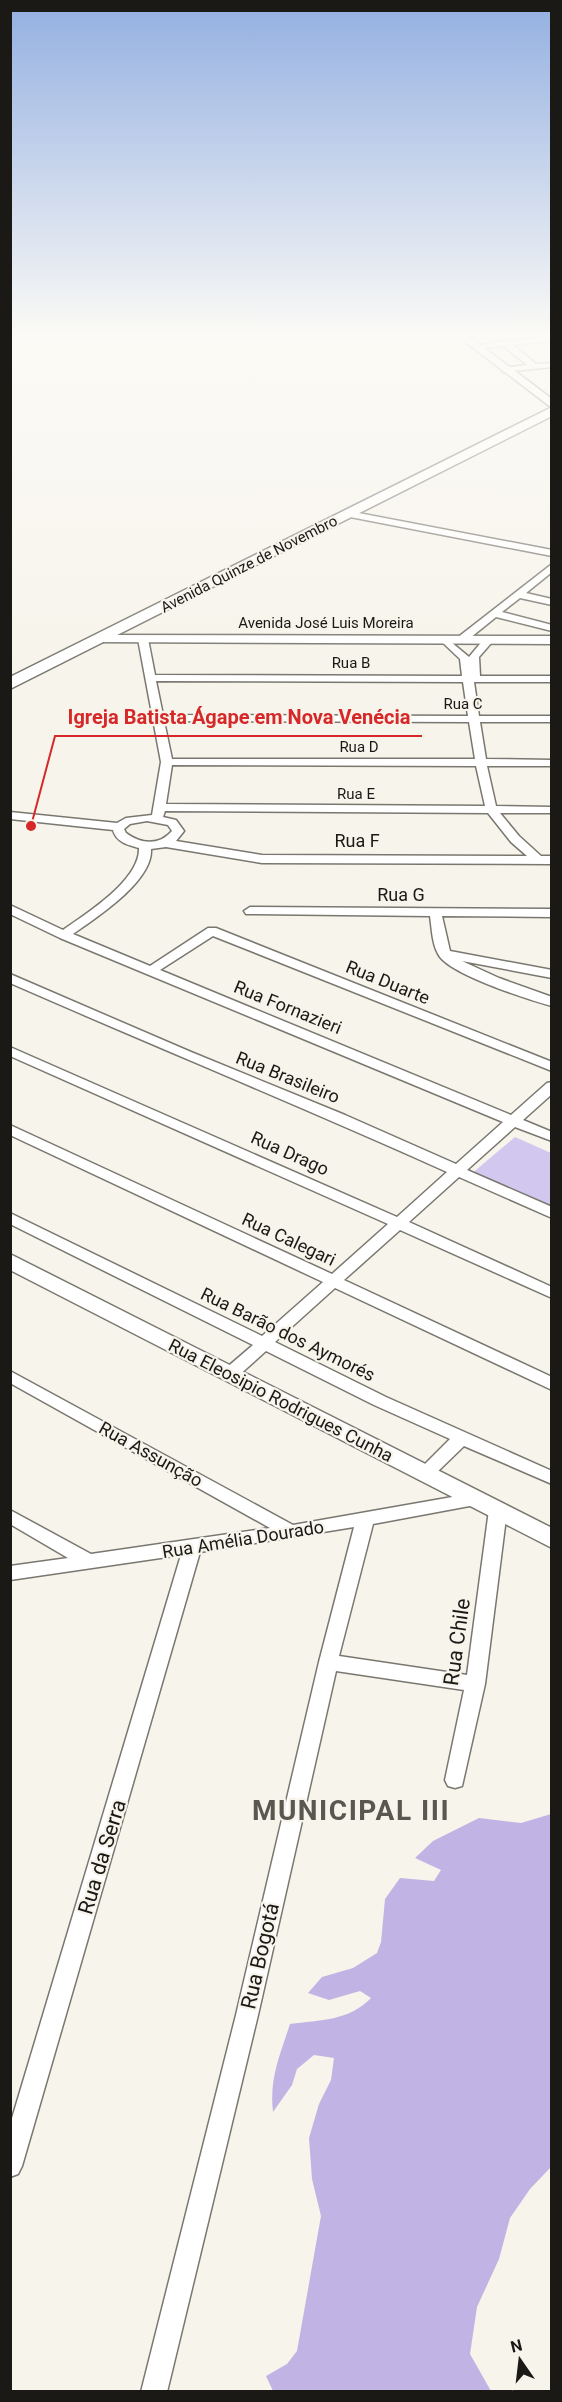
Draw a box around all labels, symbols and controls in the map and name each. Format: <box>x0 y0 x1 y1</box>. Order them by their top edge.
street label: Avenida Quinze de Novembro <box>158 512 340 616</box>
street label: Avenida José Luis Moreira <box>238 614 414 632</box>
street label: Rua B <box>332 654 370 672</box>
street label: Rua C <box>443 695 483 713</box>
callout: Igreja Batista Ágape em Nova Venécia <box>55 698 422 736</box>
text: Igreja Batista Ágape em Nova Venécia <box>68 705 411 729</box>
street label: Rua D <box>339 738 379 756</box>
street label: Rua E <box>337 785 375 803</box>
street label: Rua F <box>334 830 380 851</box>
street label: Rua G <box>377 884 425 905</box>
street label: Rua Duarte <box>343 956 433 1008</box>
street label: Rua Fornazieri <box>231 976 345 1038</box>
street label: Rua Brasileiro <box>233 1047 343 1107</box>
street label: Rua Drago <box>248 1127 332 1179</box>
street label: Rua Calegari <box>239 1208 339 1270</box>
street label: Rua Barão dos Aymorés <box>197 1283 379 1385</box>
street label: Rua Eleosipio Rodrigues Cunha <box>165 1334 397 1466</box>
street label: Rua Assunção <box>96 1417 206 1491</box>
street label: Rua Amélia Dourado <box>161 1516 325 1562</box>
street label: Rua Chile <box>439 1597 475 1687</box>
district label: MUNICIPAL III <box>252 1794 450 1827</box>
street label: Rua da Serra <box>73 1797 131 1917</box>
street label: Rua Bogotá <box>236 1901 284 2011</box>
north arrow <box>490 2330 550 2390</box>
text: N <box>509 2335 524 2357</box>

